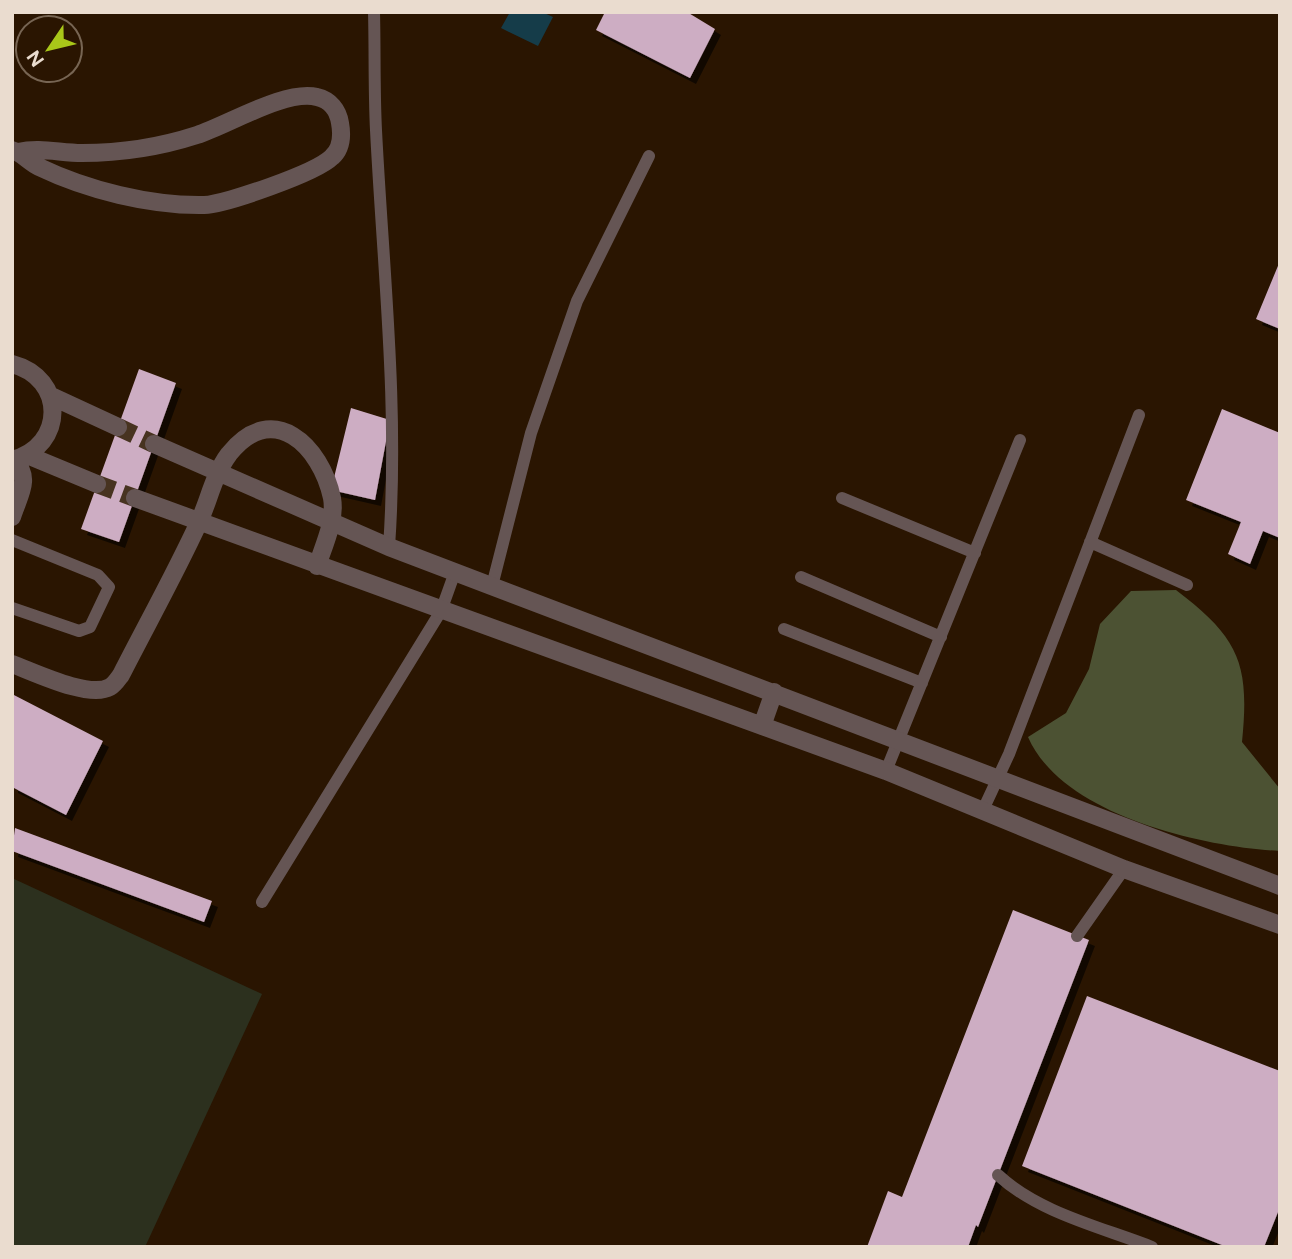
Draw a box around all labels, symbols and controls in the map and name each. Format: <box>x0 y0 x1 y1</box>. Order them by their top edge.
north arrow <box>14 14 84 84</box>
text: N <box>22 46 49 71</box>

